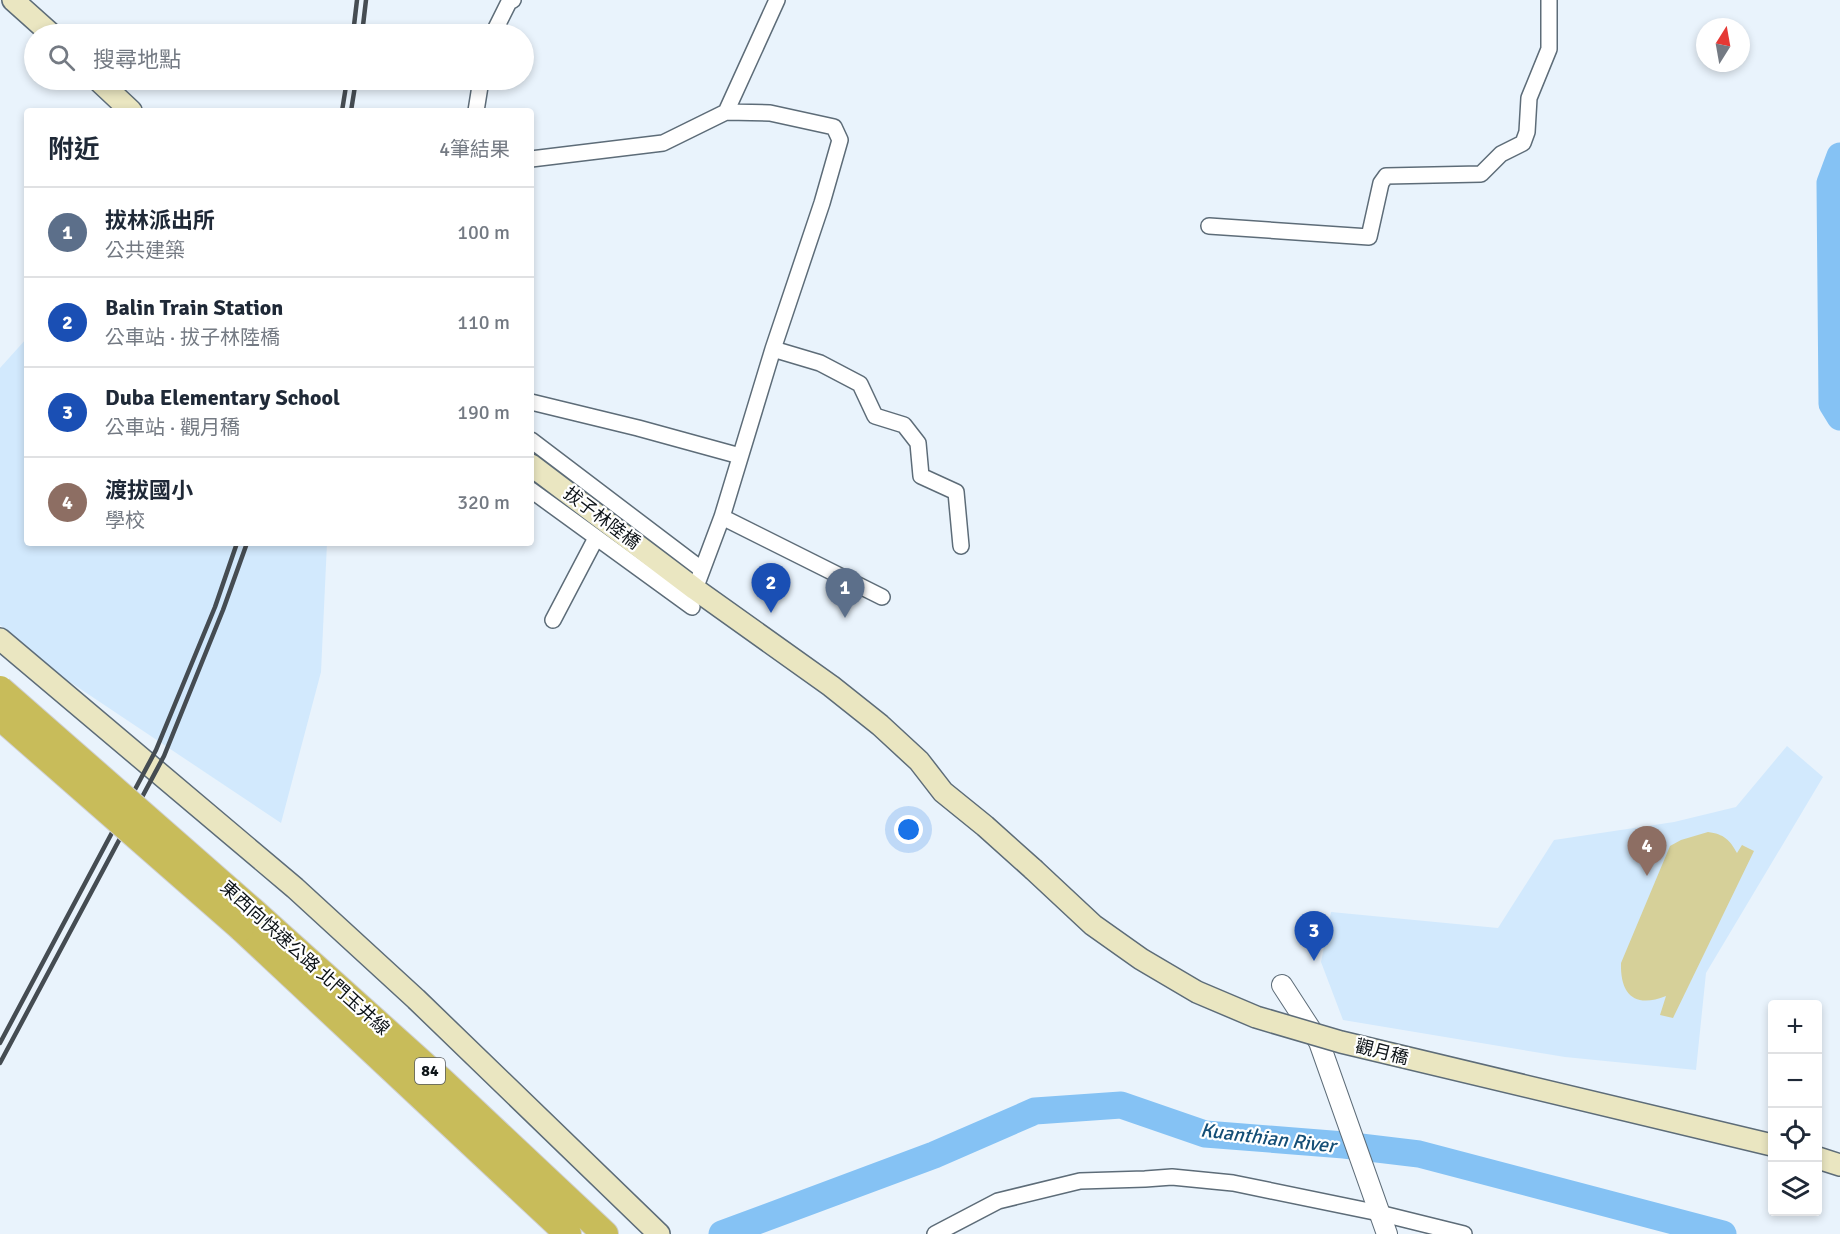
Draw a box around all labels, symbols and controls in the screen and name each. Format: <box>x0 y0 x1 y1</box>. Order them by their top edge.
north arrow <box>1696 18 1750 72</box>
search box <box>24 24 534 90</box>
icon: search <box>45 41 78 74</box>
text: 搜尋地點 <box>93 46 181 73</box>
text: 附近 <box>48 134 100 166</box>
text: 4筆結果 <box>439 137 510 162</box>
text: 拔林派出所 <box>105 207 215 234</box>
text: 1 <box>62 220 73 245</box>
text: 100 m <box>457 220 510 245</box>
text: 公共建築 <box>105 238 185 263</box>
text: Balin Train Station <box>105 294 283 321</box>
text: 2 <box>62 310 73 335</box>
text: 110 m <box>457 310 510 335</box>
text: 公車站 · 拔子林陸橋 <box>105 325 280 350</box>
text: Duba Elementary School <box>105 384 340 411</box>
text: 3 <box>62 400 73 425</box>
text: 190 m <box>457 400 510 425</box>
text: 公車站 · 觀月穚 <box>105 415 240 440</box>
text: 渡拔國小 <box>105 477 193 504</box>
street label: 拔子林陸橋 <box>559 482 645 554</box>
text: 4 <box>62 490 73 515</box>
text: 320 m <box>457 490 510 515</box>
text: 學校 <box>105 508 145 533</box>
pin: 2 <box>752 564 790 613</box>
pin: 1 <box>826 568 864 618</box>
your location <box>894 815 923 844</box>
pin: 4 <box>1628 826 1666 876</box>
street label: 東西向快速公路 北門玉井線 <box>216 876 394 1040</box>
pin: 3 <box>1294 912 1334 961</box>
map controls <box>1768 1000 1822 1216</box>
button: + <box>1768 1000 1822 1054</box>
street label: 觀月穚 <box>1353 1035 1411 1069</box>
button: − <box>1768 1054 1822 1108</box>
road number: 84 <box>415 1058 445 1084</box>
button: locate <box>1768 1108 1822 1162</box>
water label: Kuanthian River <box>1199 1117 1340 1159</box>
button: layers <box>1768 1162 1822 1216</box>

